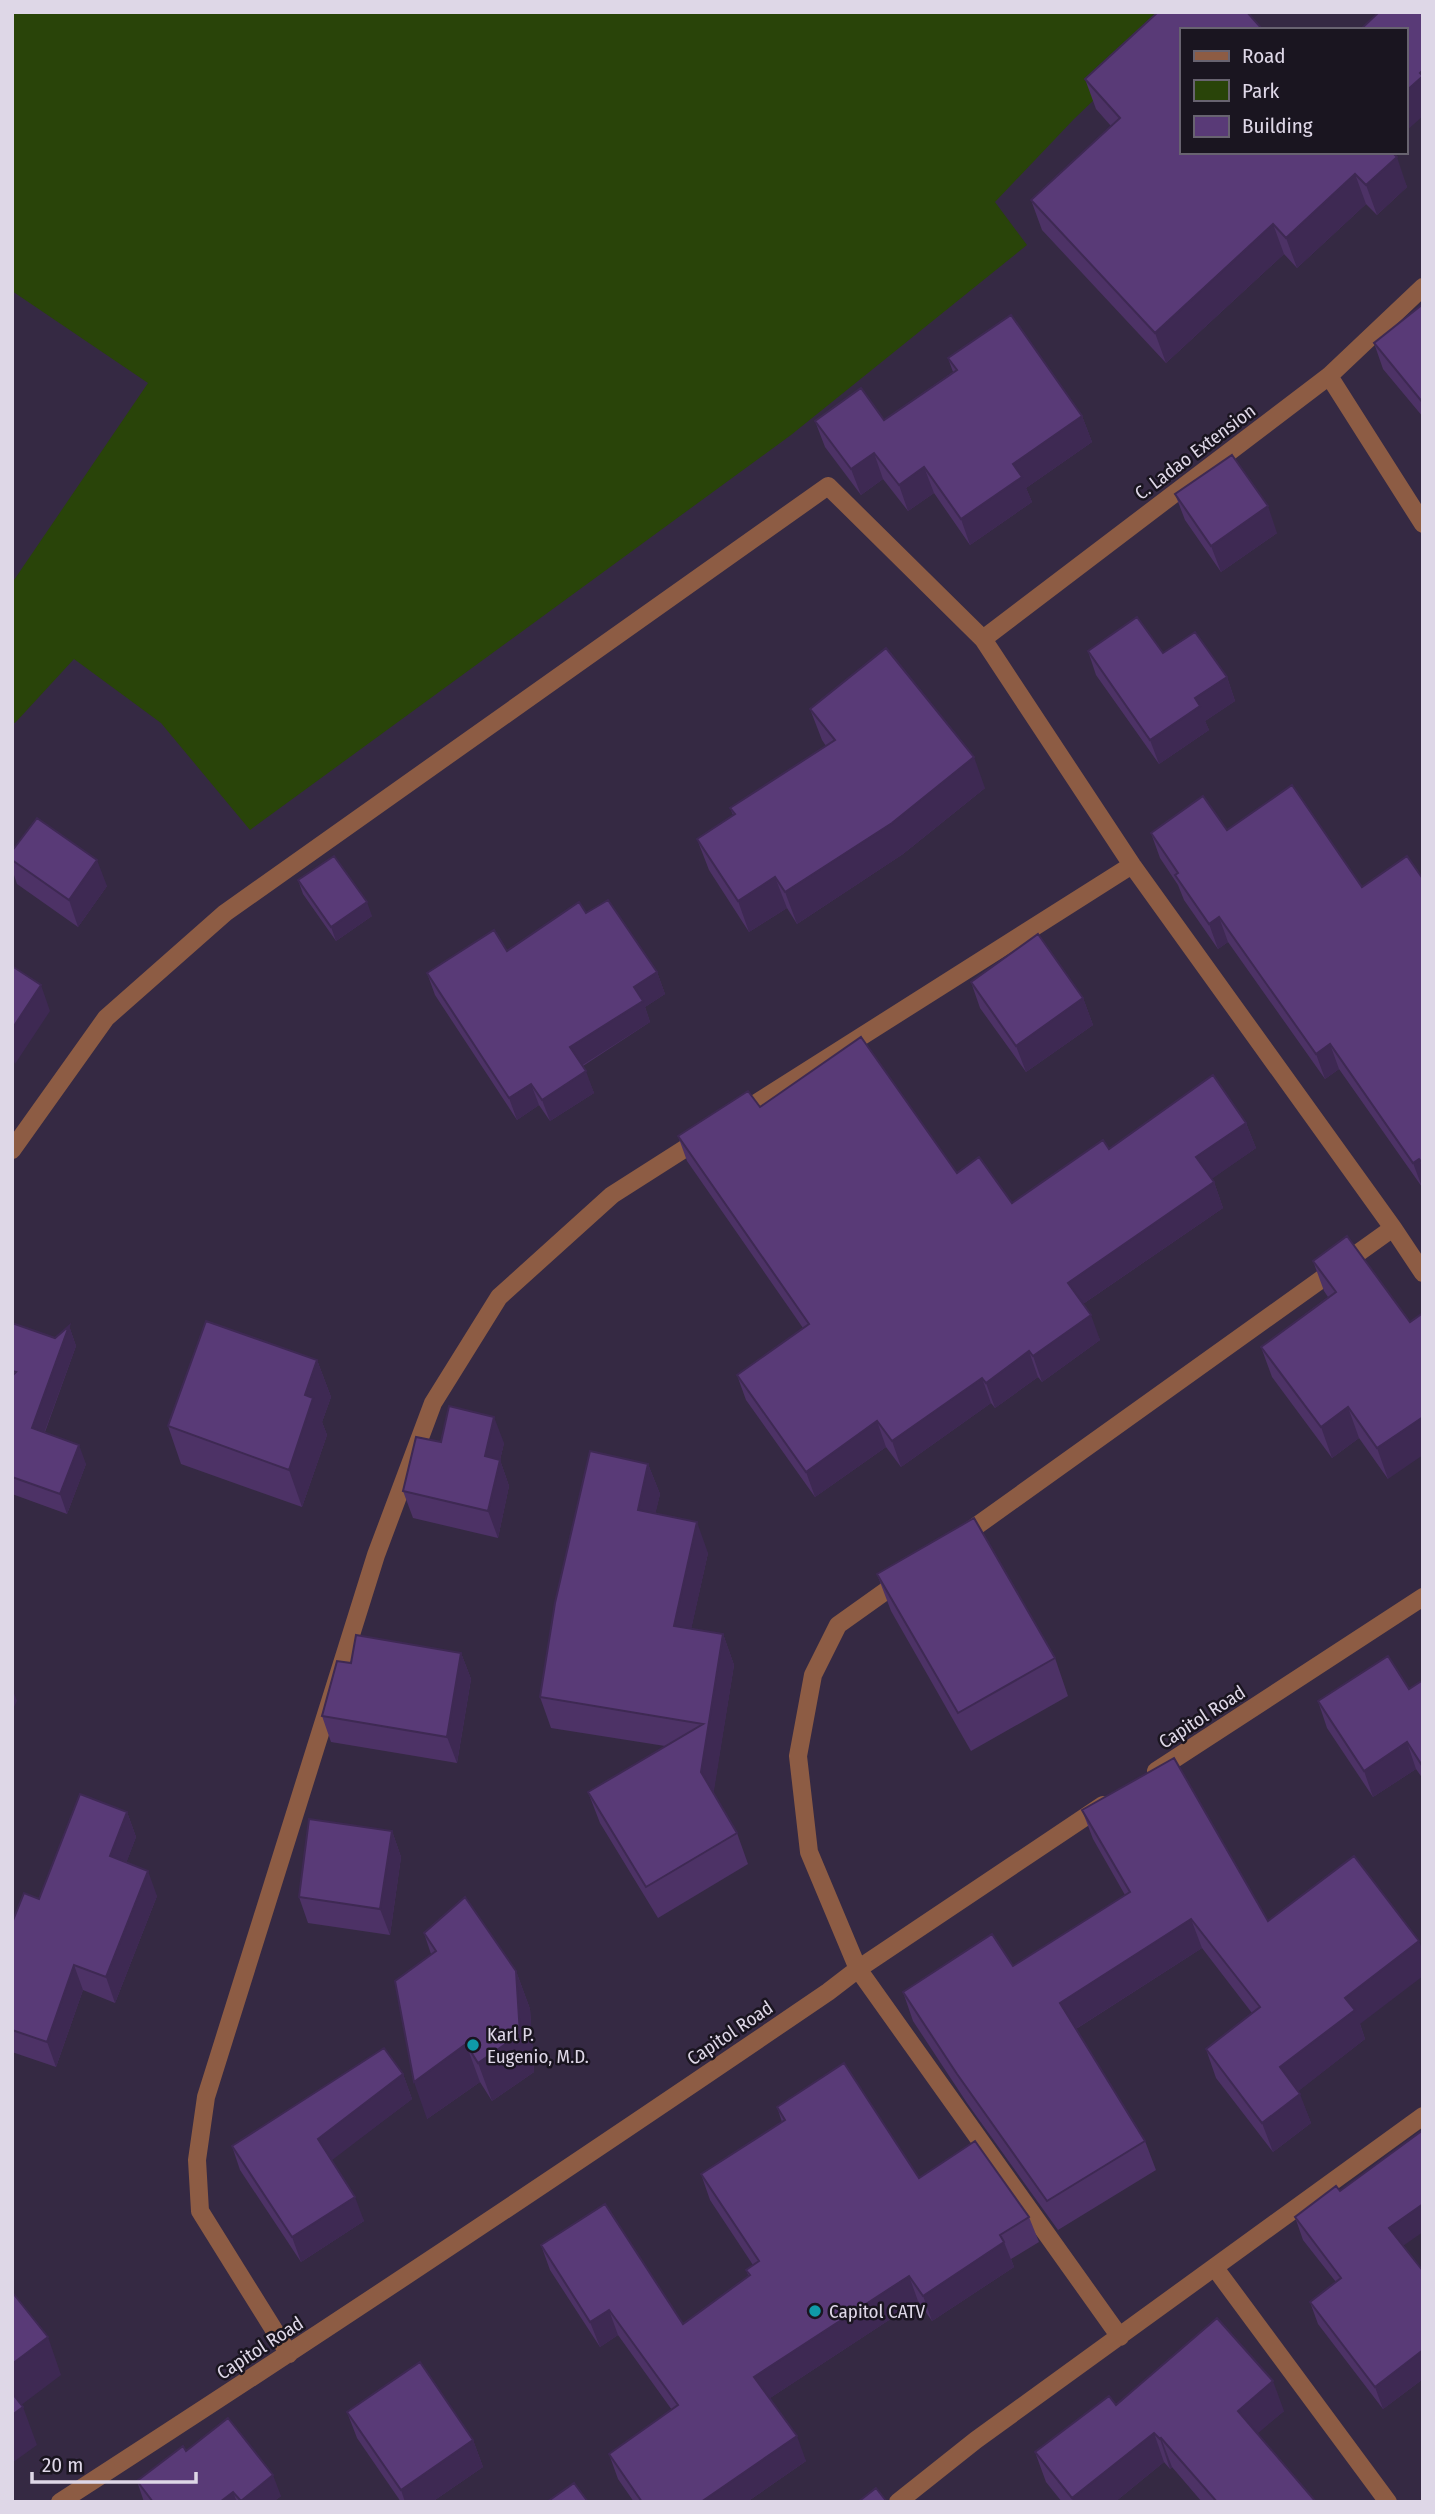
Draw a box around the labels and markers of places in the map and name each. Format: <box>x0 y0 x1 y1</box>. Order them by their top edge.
place label: Karl P. Eugenio, M.D. <box>487 2023 589 2068</box>
marker: Karl P. Eugenio, M.D. <box>465 2037 481 2053</box>
place label: Capitol CATV <box>829 2300 926 2323</box>
marker: Capitol CATV <box>807 2303 823 2319</box>

